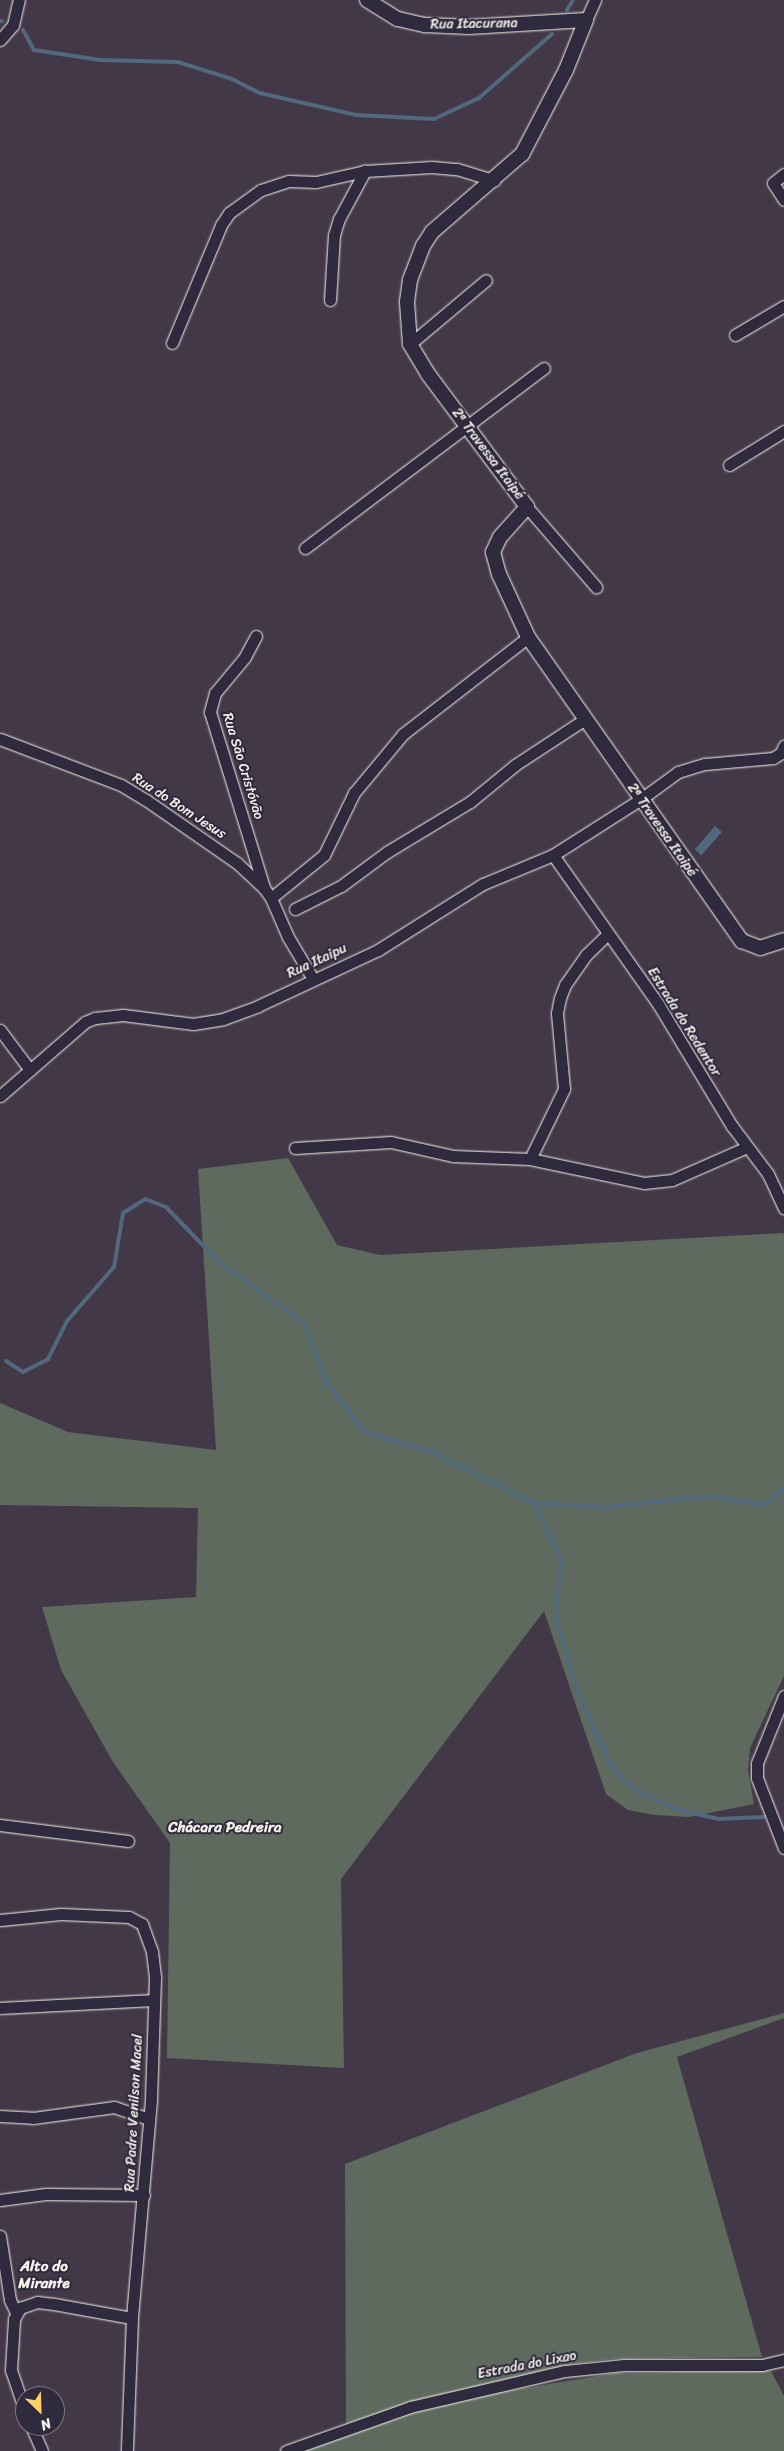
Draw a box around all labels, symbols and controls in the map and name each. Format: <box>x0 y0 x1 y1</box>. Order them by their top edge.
street label: Rua Itacurana <box>430 15 518 33</box>
street label: 2ª Travessa Itaipé <box>448 405 528 503</box>
street label: Rua São Cristóvão <box>219 710 267 822</box>
street label: Rua do Bom Jesus <box>129 769 229 843</box>
street label: 2ª Travessa Itaipé <box>624 780 700 880</box>
street label: Rua Itaipu <box>284 940 350 982</box>
street label: Estrada do Redentor <box>644 964 724 1080</box>
district label: Chácara Pedreira <box>168 1819 282 1837</box>
street label: Rua Padre Venilson Macel <box>122 2034 146 2192</box>
district label: Alto do Mirante <box>18 2257 70 2292</box>
street label: Estrada do Lixao <box>476 2347 578 2383</box>
north arrow <box>15 2386 65 2436</box>
text: N <box>36 2411 55 2438</box>

